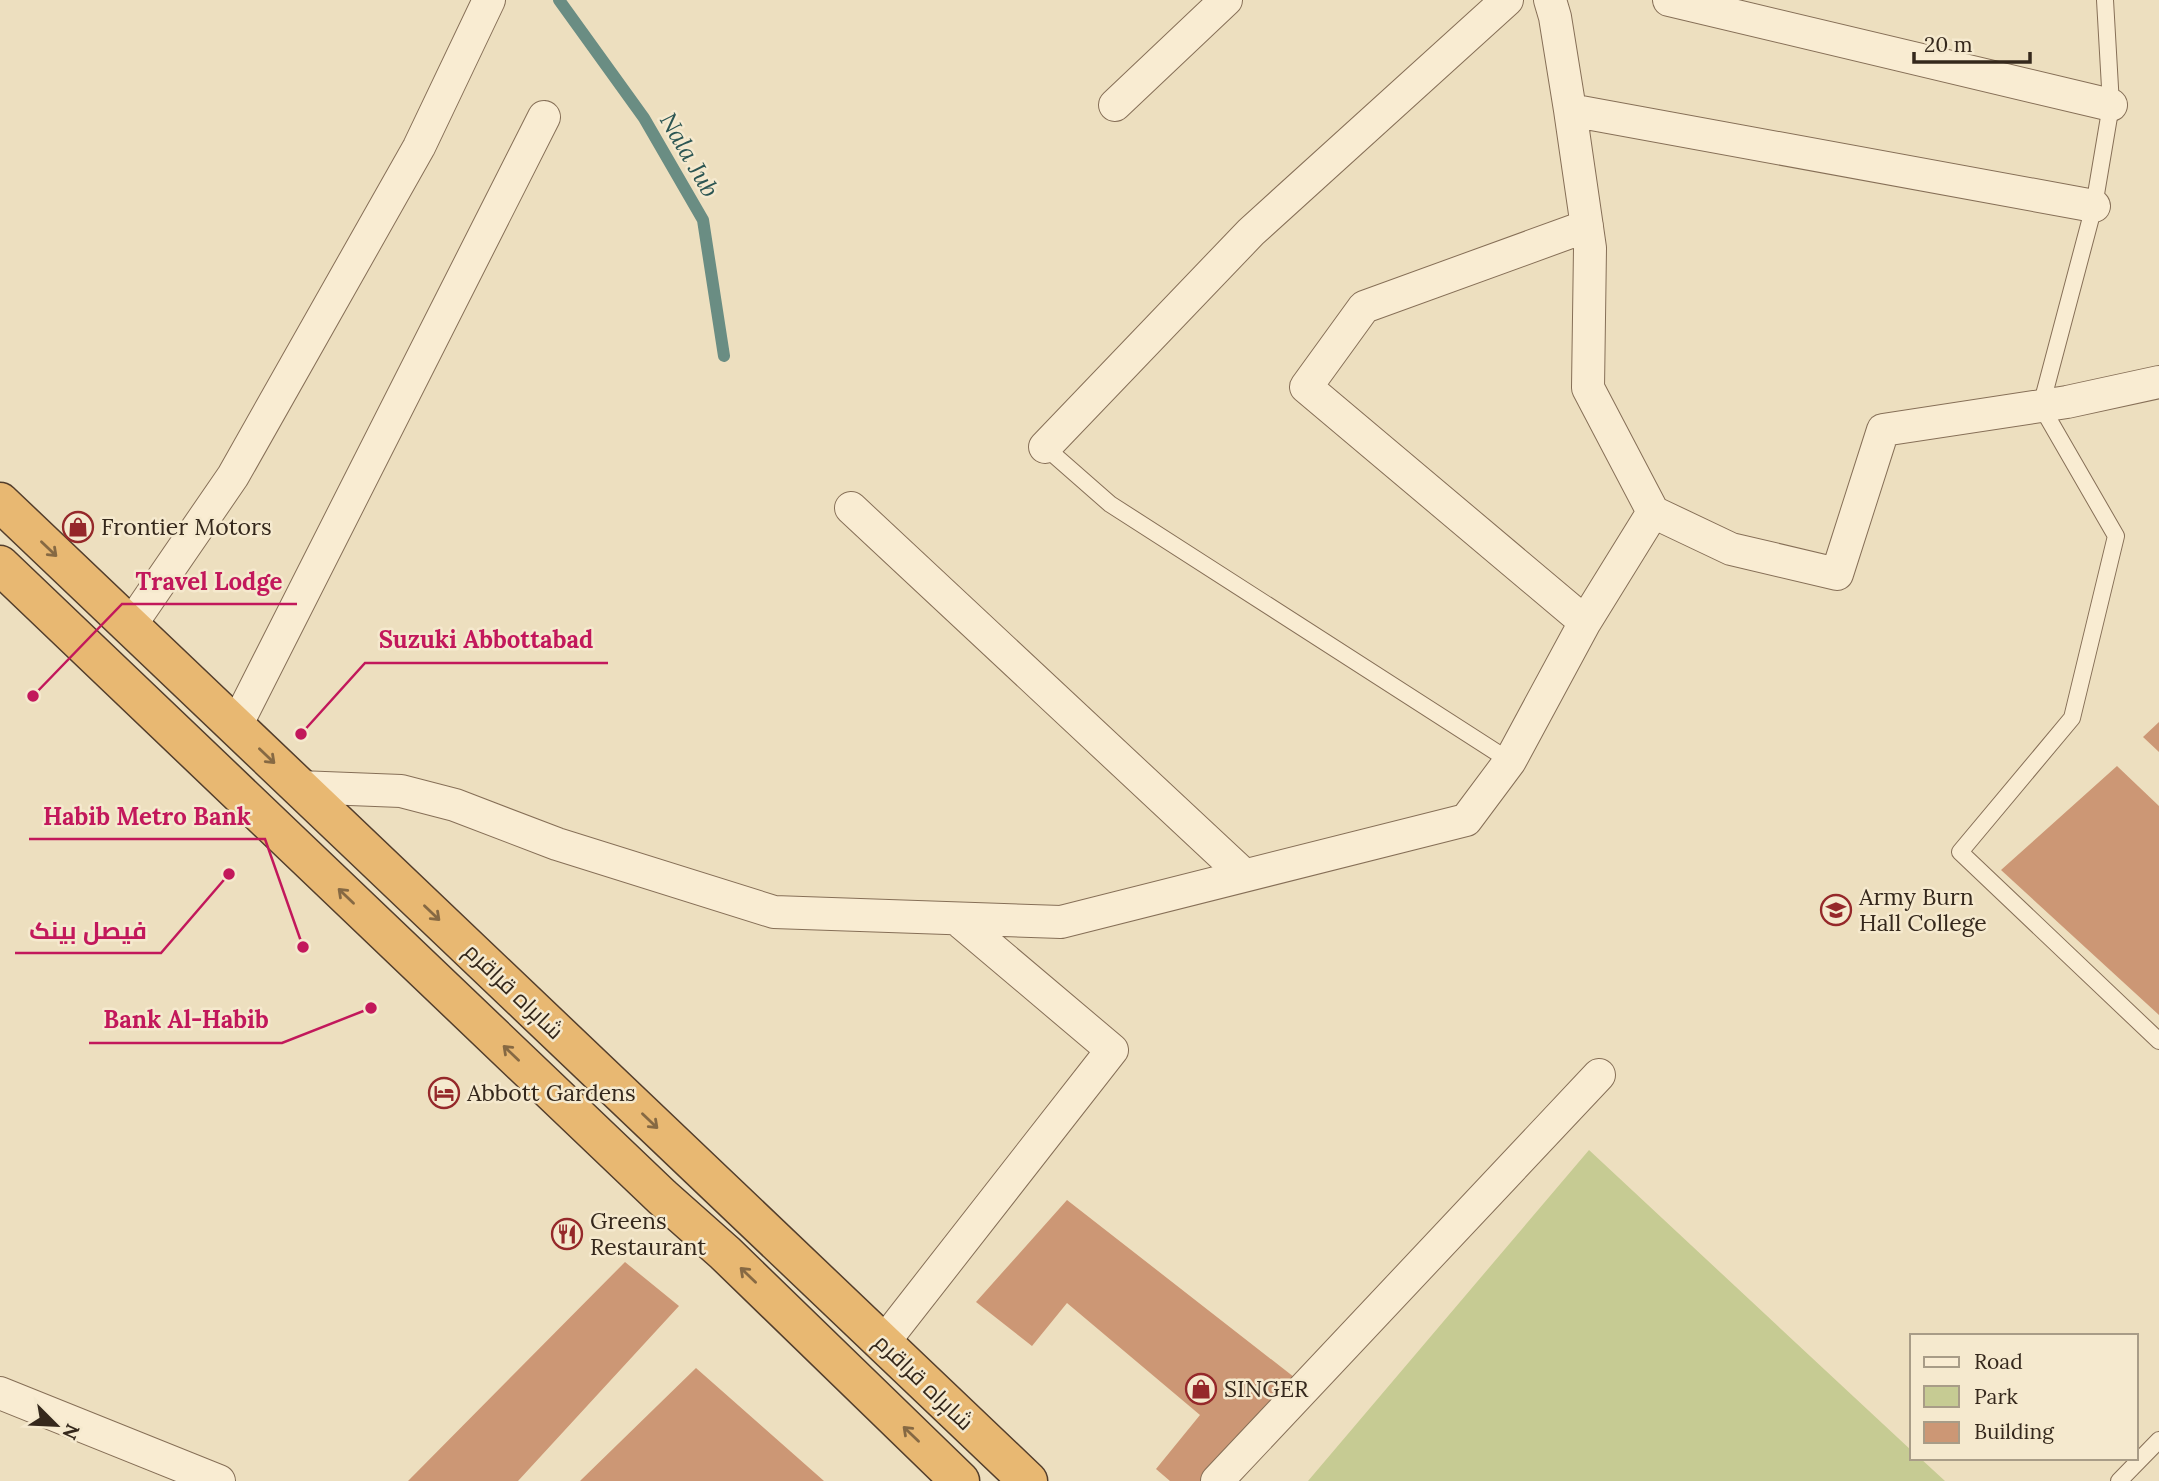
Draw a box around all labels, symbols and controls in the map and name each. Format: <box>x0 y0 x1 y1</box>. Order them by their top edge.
scale bar <box>1914 21 2030 65</box>
text: 20 m <box>1924 31 1973 58</box>
water label: Nala Jub <box>653 107 726 203</box>
shop icon: Frontier Motors <box>61 510 95 544</box>
place label: Frontier Motors <box>101 512 272 541</box>
one-way arrow <box>41 540 58 557</box>
callout: Travel Lodge <box>122 559 297 604</box>
text: Travel Lodge <box>135 566 283 597</box>
callout: Suzuki Abbottabad <box>365 618 608 663</box>
text: Suzuki Abbottabad <box>379 624 593 655</box>
one-way arrow <box>259 748 276 765</box>
callout: Habib Metro Bank <box>29 794 265 839</box>
text: Habib Metro Bank <box>43 801 251 832</box>
place label: Army Burn Hall College <box>1858 882 1987 937</box>
one-way arrow <box>338 887 355 904</box>
school or university icon: Army Burn Hall College <box>1819 893 1853 927</box>
one-way arrow <box>423 905 440 922</box>
callout: فیصل بینک <box>15 908 161 953</box>
text: فیصل بینک <box>29 915 147 946</box>
street label: شاہراہ قراقرم <box>457 936 570 1047</box>
callout: Bank Al-Habib <box>89 998 282 1043</box>
text: Bank Al-Habib <box>103 1004 269 1035</box>
one-way arrow <box>502 1044 519 1061</box>
hotel icon: Abbott Gardens <box>427 1076 461 1110</box>
place label: Abbott Gardens <box>466 1078 636 1107</box>
one-way arrow <box>641 1112 658 1129</box>
place label: Greens Restaurant <box>590 1206 706 1261</box>
restaurant icon: Greens Restaurant <box>550 1217 584 1251</box>
one-way arrow <box>740 1267 757 1284</box>
street label: شاہراہ قراقرم <box>867 1327 980 1438</box>
legend <box>1910 1334 2138 1460</box>
text: Road <box>1974 1348 2023 1375</box>
shop icon: SINGER <box>1184 1372 1218 1406</box>
place label: SINGER <box>1224 1374 1309 1403</box>
text: Park <box>1974 1383 2018 1410</box>
north arrow <box>21 1390 91 1460</box>
text: Building <box>1974 1418 2054 1445</box>
text: N <box>57 1420 85 1444</box>
one-way arrow <box>903 1425 920 1442</box>

